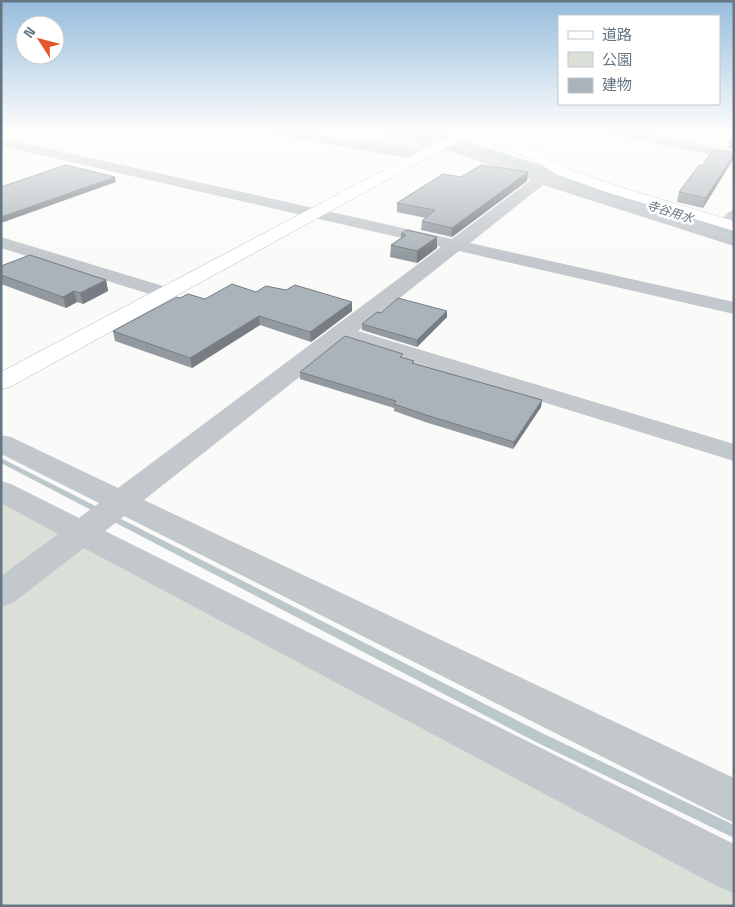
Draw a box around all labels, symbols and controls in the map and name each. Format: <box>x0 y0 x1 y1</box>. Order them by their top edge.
north arrow <box>15 15 65 65</box>
legend <box>558 15 720 105</box>
text: N <box>19 23 40 41</box>
text: 道路 <box>602 25 632 44</box>
text: 公園 <box>602 50 632 69</box>
text: 建物 <box>602 75 632 94</box>
water label: 寺谷用水 <box>645 197 697 227</box>

